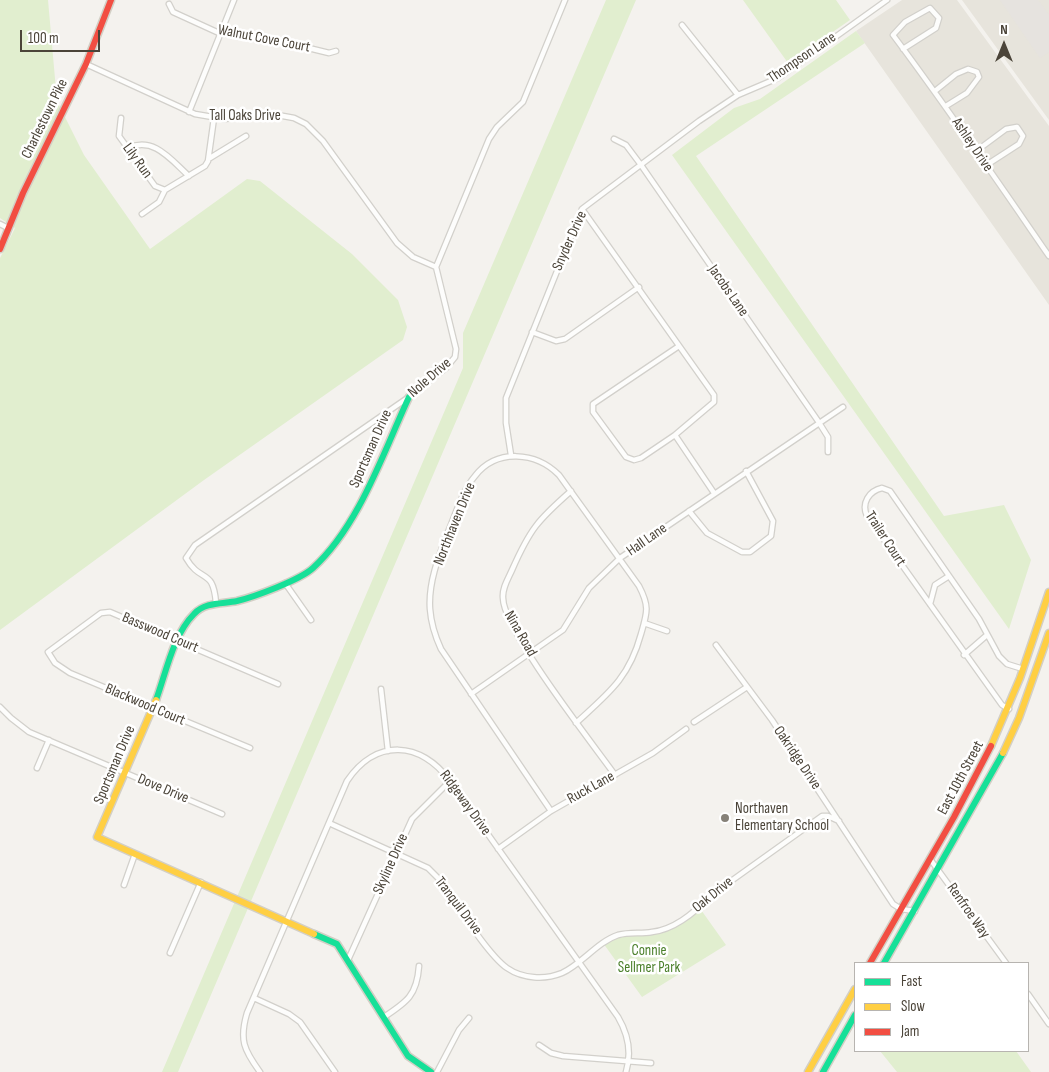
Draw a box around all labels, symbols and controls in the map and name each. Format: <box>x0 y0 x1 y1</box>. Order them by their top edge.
scale bar <box>22 20 102 52</box>
north arrow <box>979 20 1029 70</box>
street label: Walnut Cove Court <box>216 21 312 57</box>
text: N <box>1000 21 1008 38</box>
text: 100 m <box>28 29 59 48</box>
street label: Thompson Lane <box>764 29 840 87</box>
street label: Charlestown Pike <box>18 76 72 162</box>
street label: Tall Oaks Drive <box>209 107 281 125</box>
street label: Ashley Drive <box>947 115 997 175</box>
street label: Lily Run <box>118 140 156 182</box>
street label: Snyder Drive <box>549 208 591 274</box>
street label: Jacobs Lane <box>704 262 752 320</box>
street label: Nole Drive <box>405 354 455 402</box>
street label: Sportsman Drive <box>346 407 396 491</box>
street label: Northhaven Drive <box>430 480 480 568</box>
street label: Trailer Court <box>861 508 909 570</box>
street label: Hall Lane <box>623 520 671 560</box>
street label: Nina Road <box>500 608 540 660</box>
street label: Basswood Court <box>119 609 201 657</box>
street label: Blackwood Court <box>102 680 188 730</box>
street label: Sportsman Drive <box>90 723 140 807</box>
street label: Oakridge Drive <box>769 723 825 793</box>
street label: East 10th Street <box>934 738 988 818</box>
street label: Ridgeway Drive <box>435 767 495 839</box>
street label: Ruck Lane <box>564 768 618 808</box>
street label: Dove Drive <box>135 770 191 808</box>
place label: Northaven Elementary School <box>735 800 829 835</box>
marker: Northaven Elementary School <box>719 812 731 824</box>
street label: Skyline Drive <box>370 831 412 897</box>
street label: Tranquil Drive <box>430 873 486 939</box>
street label: Oak Drive <box>689 873 737 917</box>
street label: Renfroe Way <box>943 880 993 942</box>
park label: Connie Sellmer Park <box>618 942 680 977</box>
legend <box>854 962 1029 1052</box>
text: Fast <box>901 972 922 991</box>
text: Slow <box>901 997 925 1016</box>
text: Jam <box>901 1022 919 1041</box>

